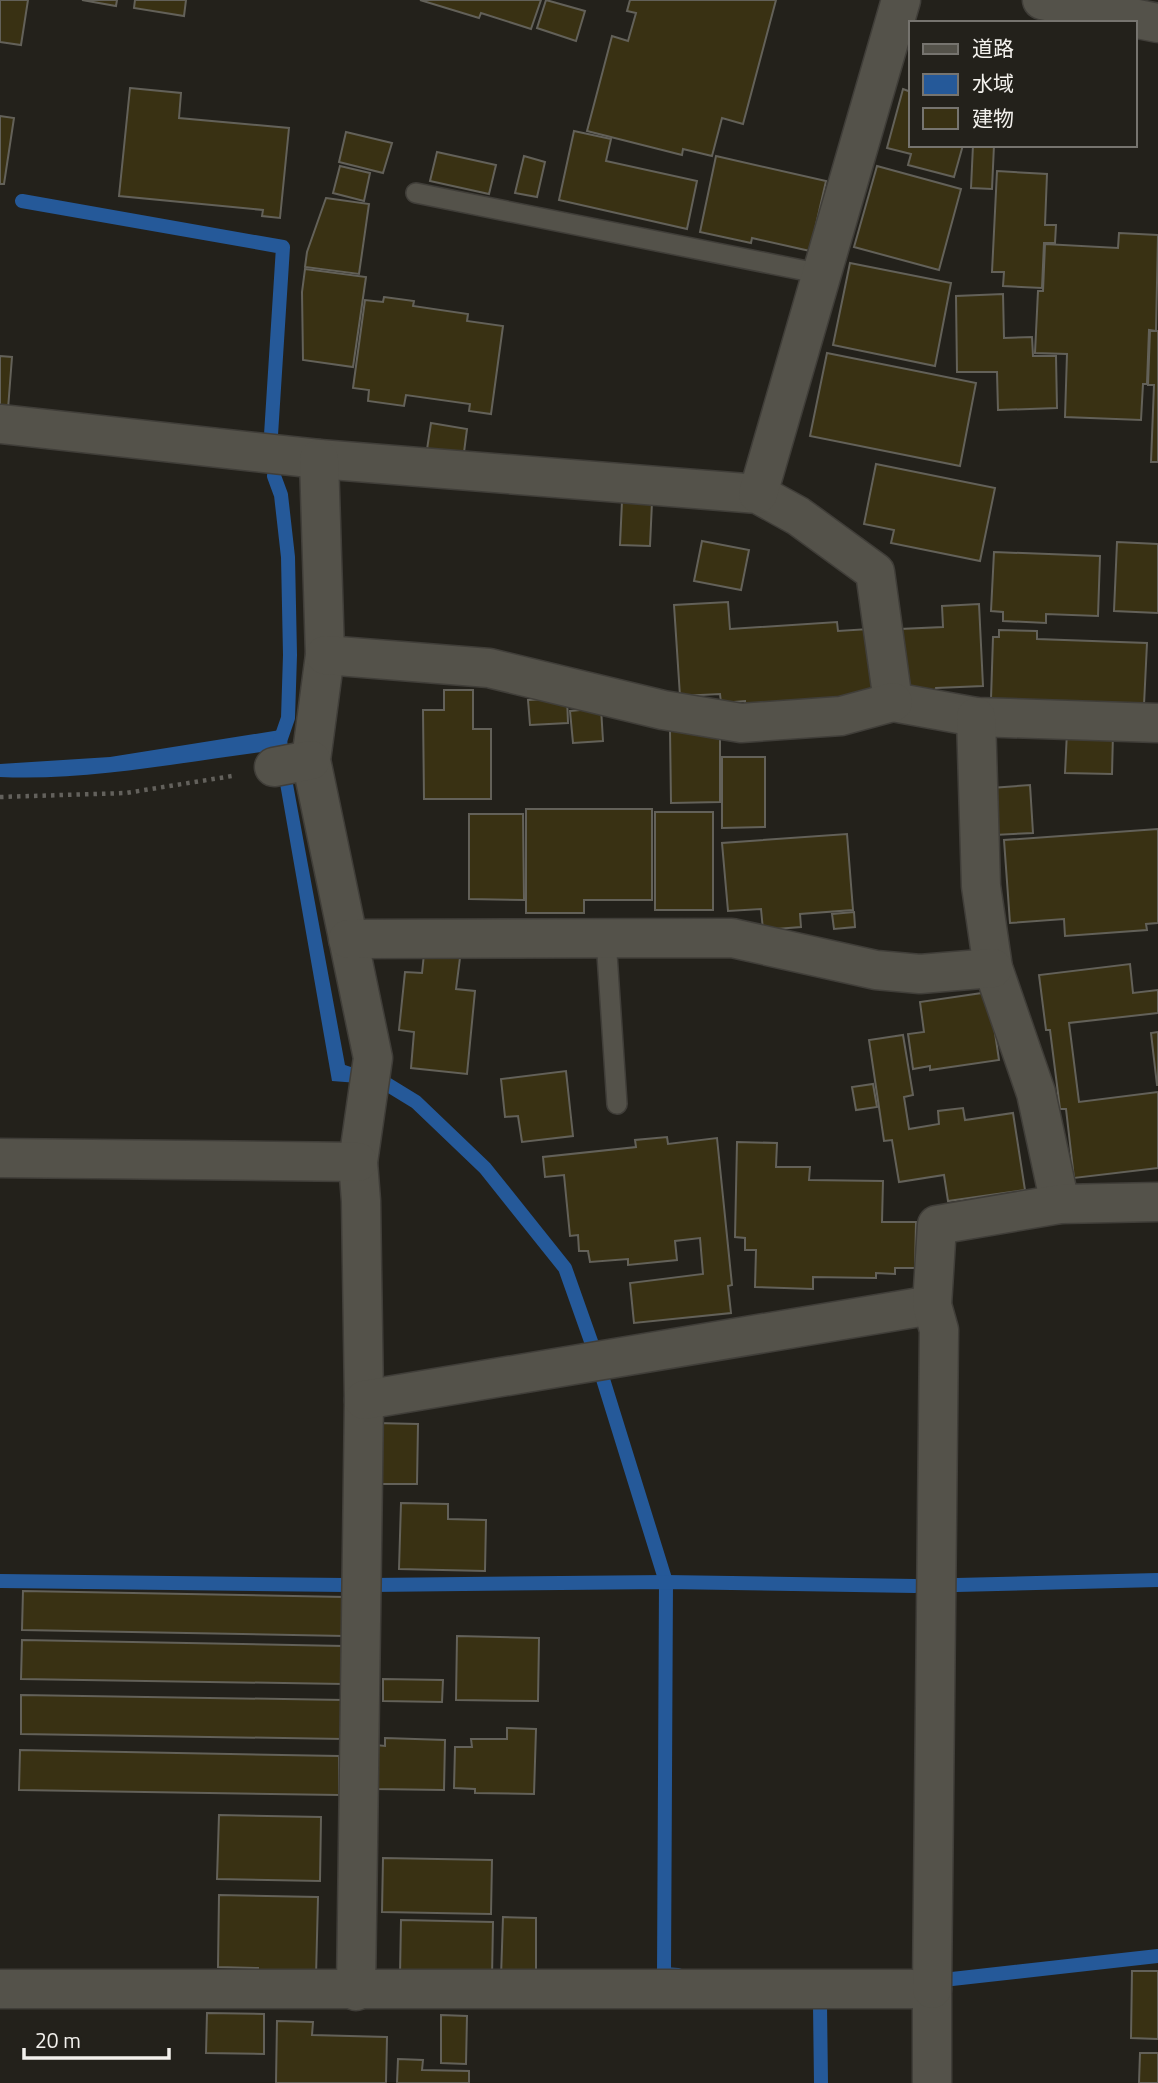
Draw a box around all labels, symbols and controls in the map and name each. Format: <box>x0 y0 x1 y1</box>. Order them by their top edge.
legend <box>909 21 1137 147</box>
text: 道路 <box>972 32 1014 64</box>
text: 水域 <box>972 67 1014 99</box>
text: 建物 <box>972 102 1014 134</box>
scale bar <box>24 2016 170 2060</box>
text: 20 m <box>35 2024 81 2056</box>

